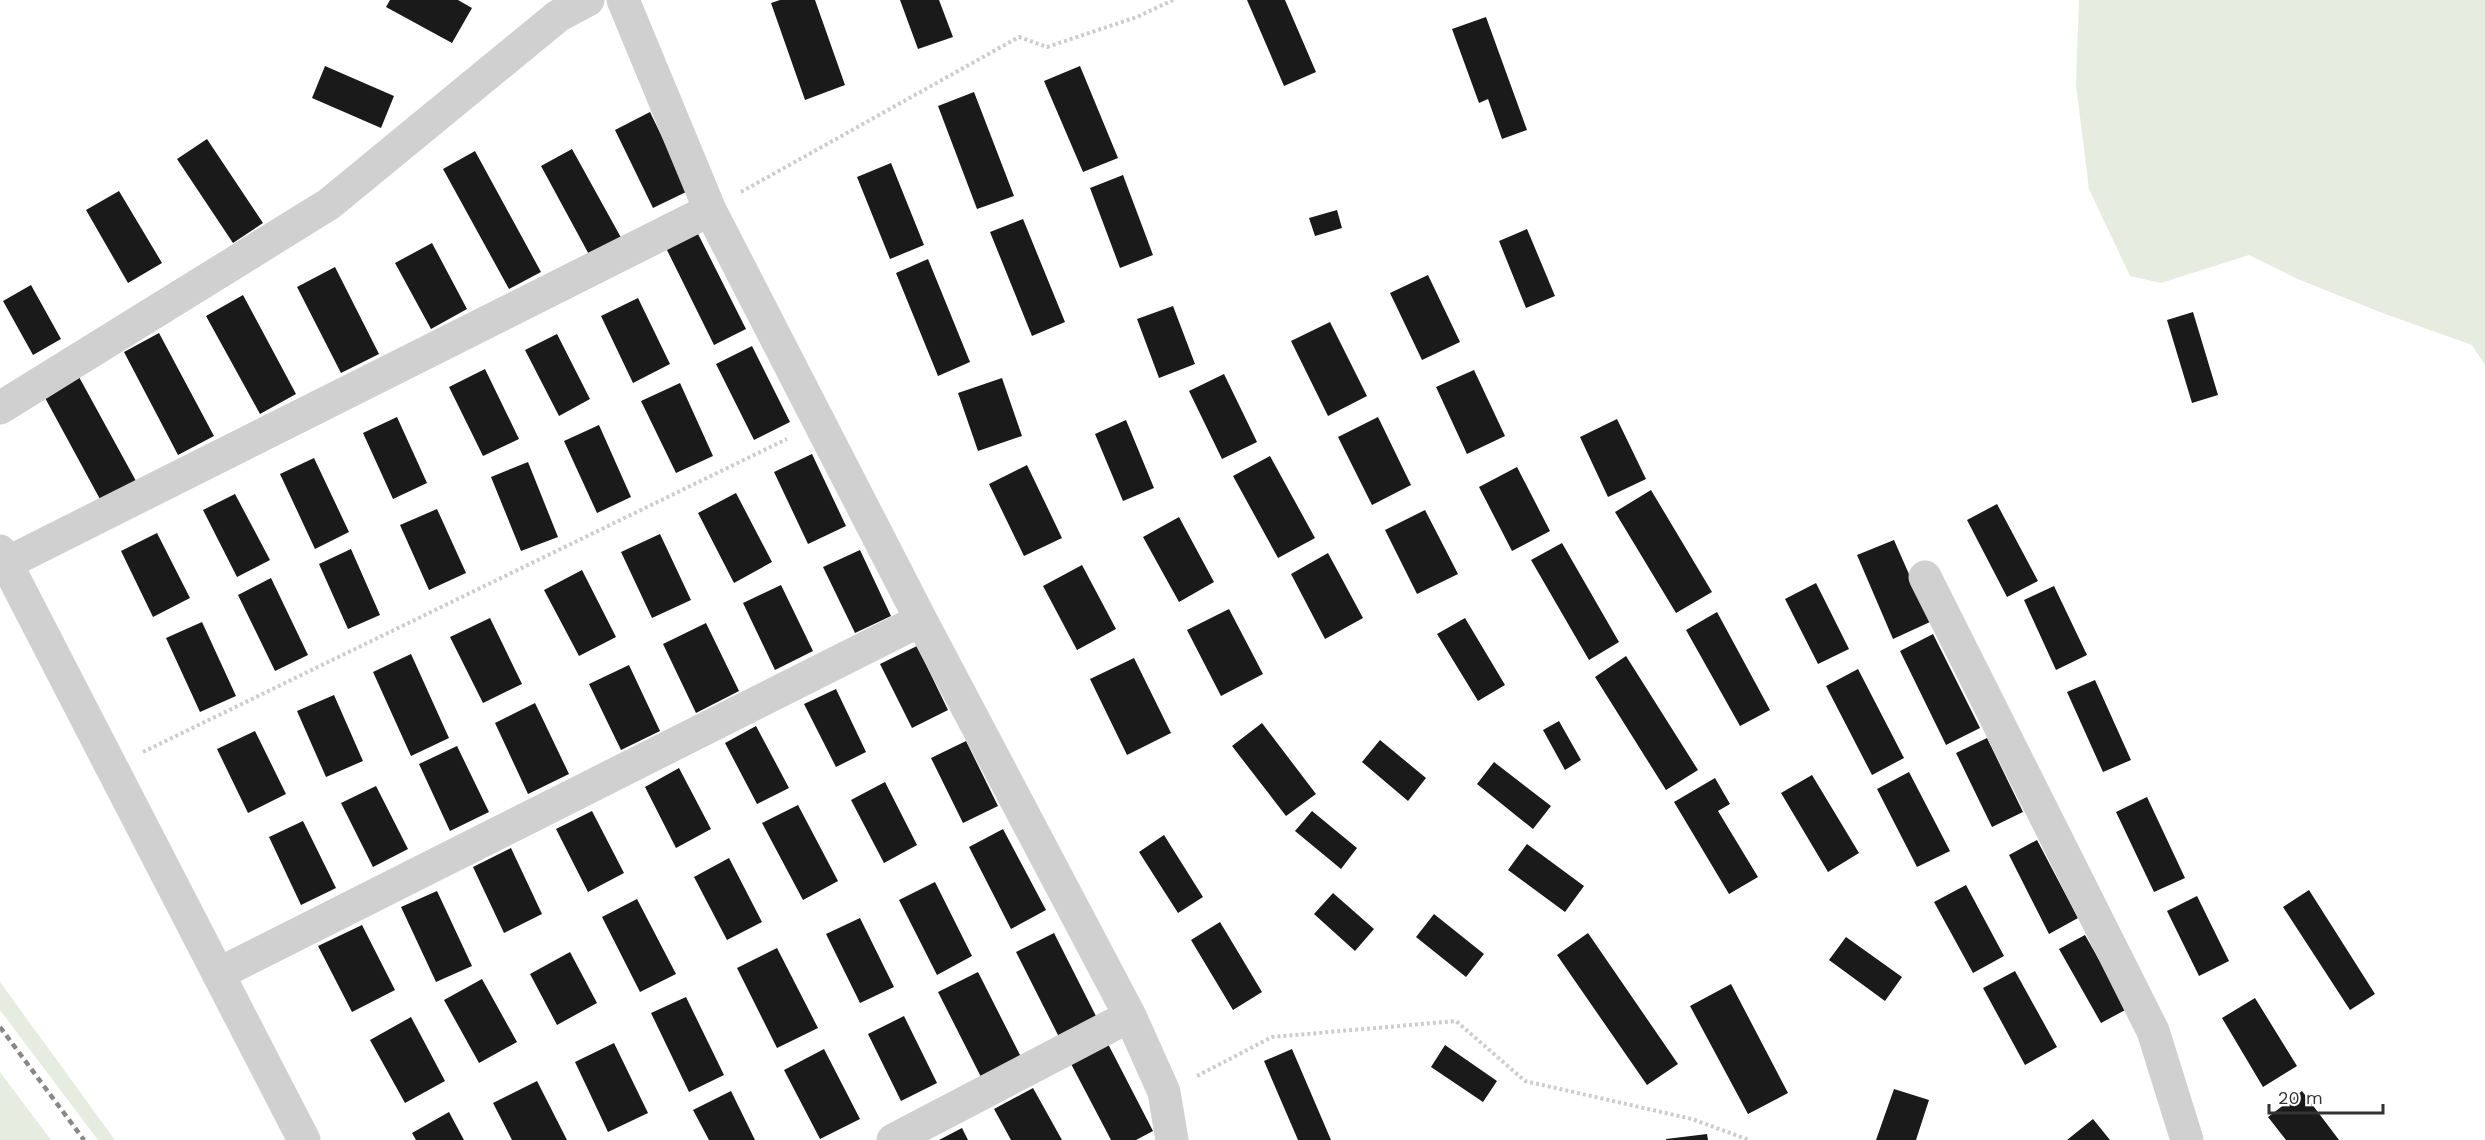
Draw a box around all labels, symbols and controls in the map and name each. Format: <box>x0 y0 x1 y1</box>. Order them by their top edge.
scale bar <box>2269 1077 2383 1115</box>
text: 20 m <box>2278 1087 2323 1108</box>

